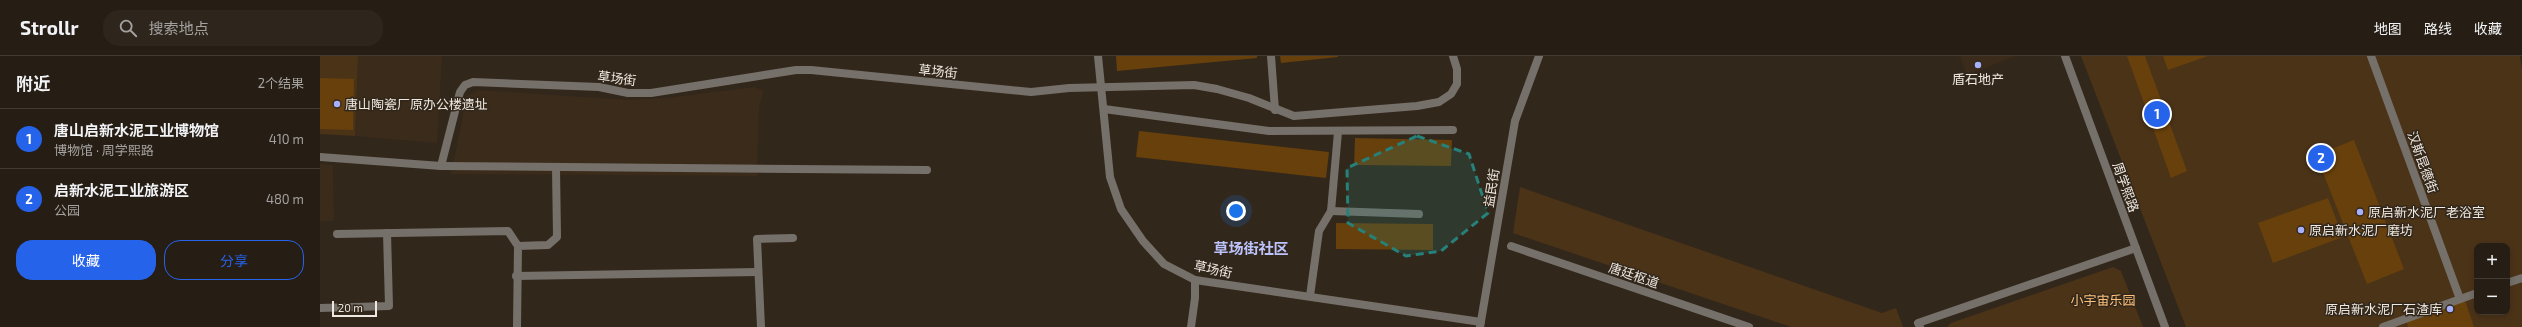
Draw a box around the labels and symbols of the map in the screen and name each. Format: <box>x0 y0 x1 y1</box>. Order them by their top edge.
marker: 盾石地产 <box>1973 60 1983 70</box>
street label: 草场街 <box>918 61 958 81</box>
street label: 草场街 <box>597 68 637 88</box>
place label: 盾石地产 <box>1952 71 2004 87</box>
place label: 唐山陶瓷厂原办公楼遗址 <box>345 96 488 112</box>
marker: 唐山陶瓷厂原办公楼遗址 <box>332 99 342 109</box>
pin: 1 <box>2144 99 2170 129</box>
street label: 汉斯昆德街 <box>2404 129 2442 195</box>
pin: 2 <box>2308 143 2334 173</box>
street label: 周学熙路 <box>2110 160 2142 214</box>
street label: 益民街 <box>1480 167 1502 209</box>
your location <box>1226 201 1246 221</box>
place label: 原启新水泥厂老浴室 <box>2368 204 2485 220</box>
marker: 原启新水泥厂老浴室 <box>2355 207 2365 217</box>
place label: 原启新水泥厂磨坊 <box>2309 222 2413 238</box>
marker: 原启新水泥厂磨坊 <box>2296 225 2306 235</box>
district label: 草场街社区 <box>1213 239 1289 257</box>
street label: 草场街 <box>1192 257 1234 281</box>
street label: 唐廷枢道 <box>1607 259 1661 291</box>
park label: 小宇宙乐园 <box>2070 292 2136 308</box>
scale bar <box>332 299 377 318</box>
place label: 原启新水泥厂石渣库 <box>2325 301 2442 317</box>
marker: 原启新水泥厂石渣库 <box>2445 304 2455 314</box>

